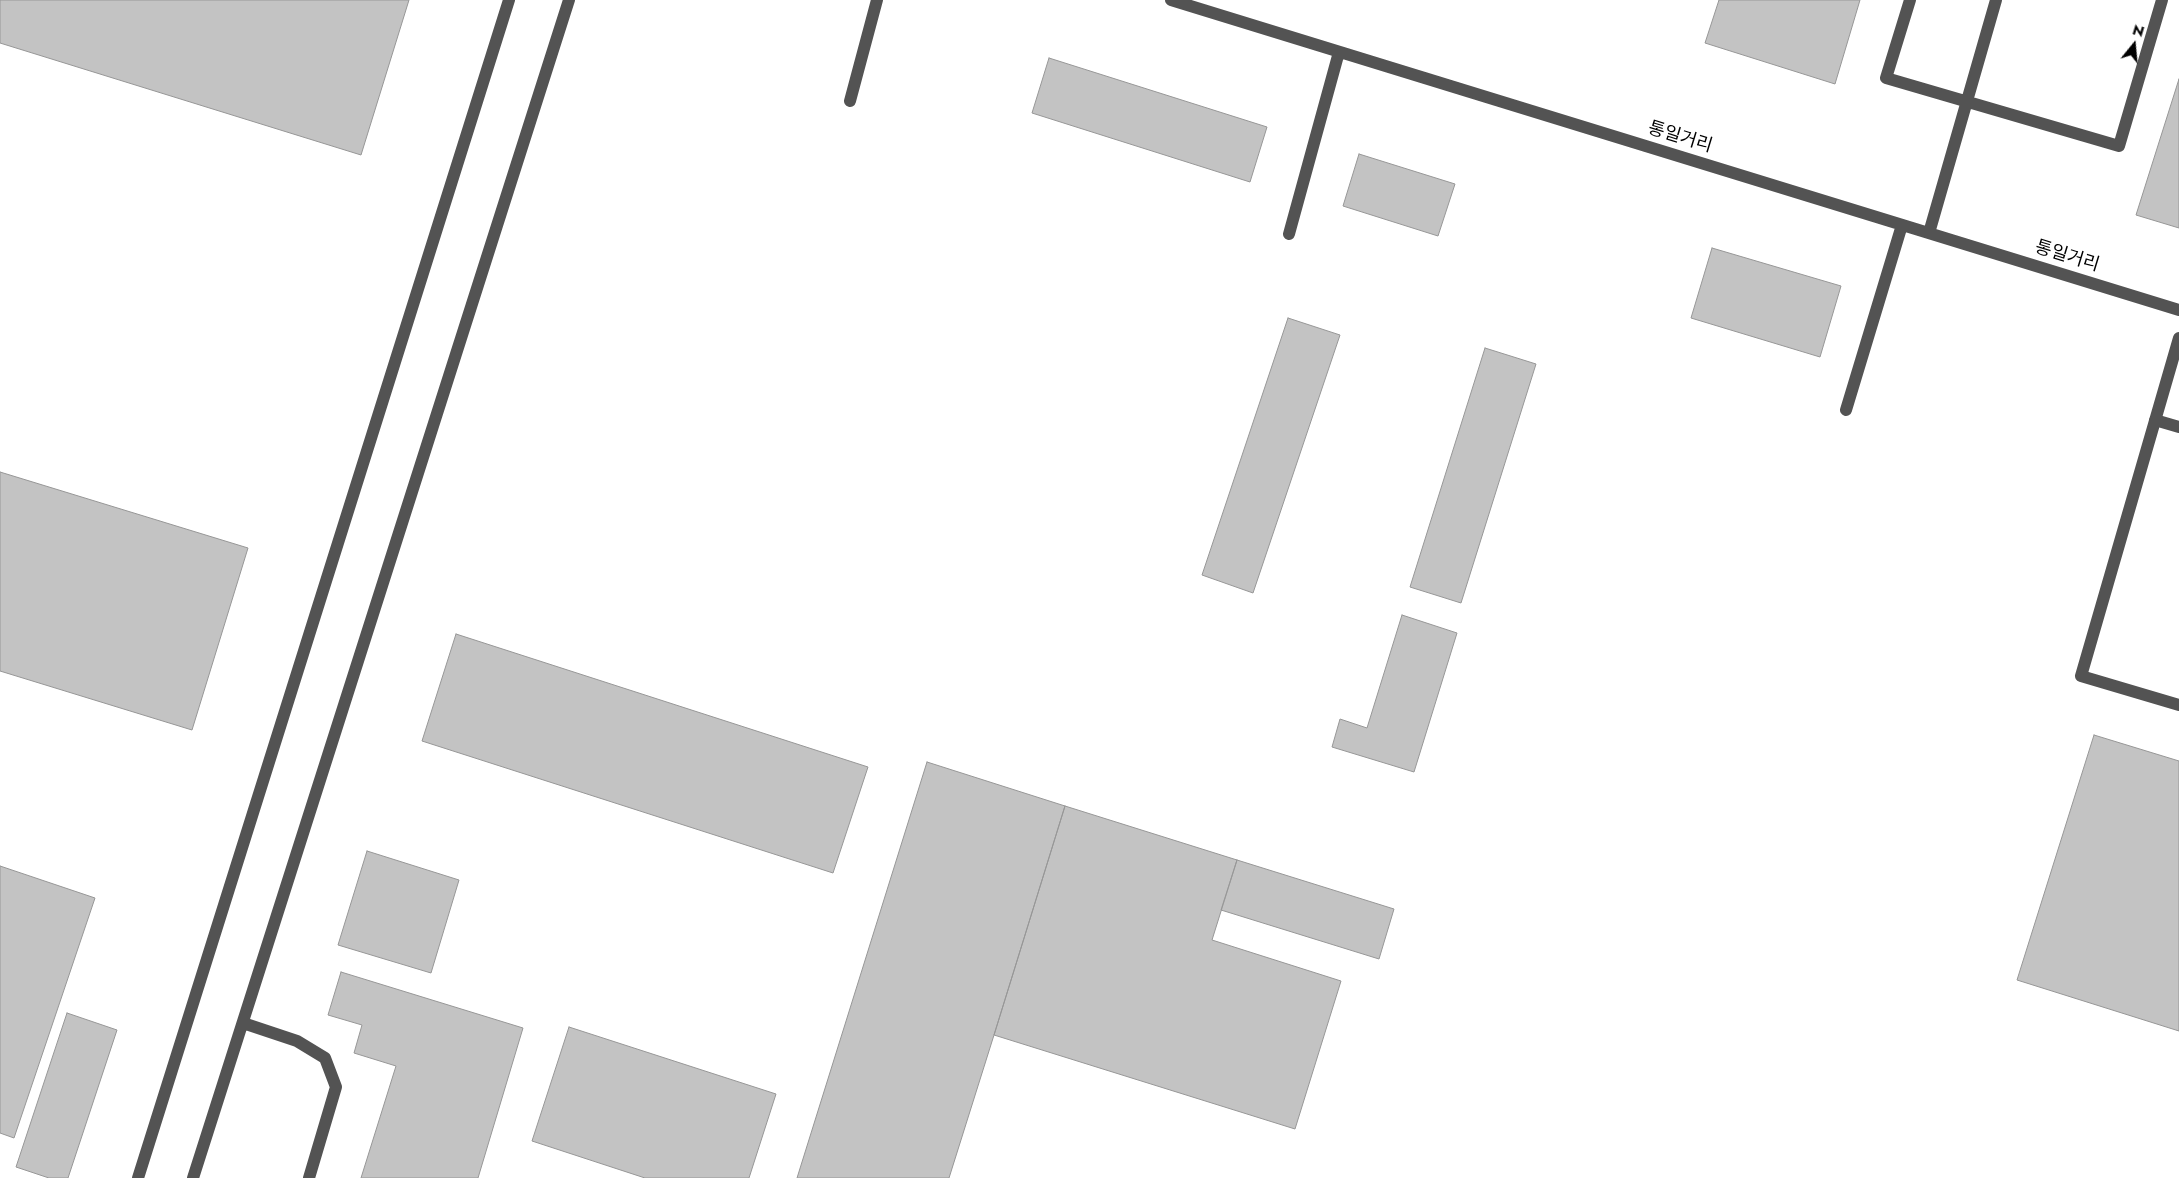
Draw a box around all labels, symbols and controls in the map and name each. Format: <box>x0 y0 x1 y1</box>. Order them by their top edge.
text: N <box>2130 19 2147 42</box>
north arrow <box>2109 20 2159 70</box>
street label: 통일거리 <box>1645 118 1715 158</box>
street label: 통일거리 <box>2032 237 2102 277</box>

